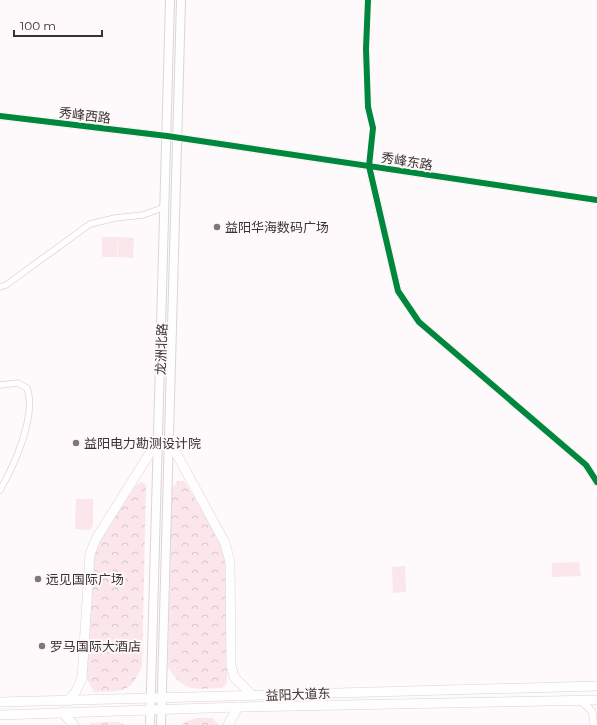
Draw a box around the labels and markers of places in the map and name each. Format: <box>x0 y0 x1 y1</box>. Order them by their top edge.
place label: 益阳华海数码广场 <box>225 219 329 235</box>
marker: 益阳华海数码广场 <box>212 222 222 232</box>
place label: 益阳电力勘测设计院 <box>84 435 201 451</box>
marker: 益阳电力勘测设计院 <box>71 438 81 448</box>
place label: 远见国际广场 <box>46 571 124 587</box>
marker: 远见国际广场 <box>33 574 43 584</box>
place label: 罗马国际大酒店 <box>50 638 141 654</box>
marker: 罗马国际大酒店 <box>37 641 47 651</box>

